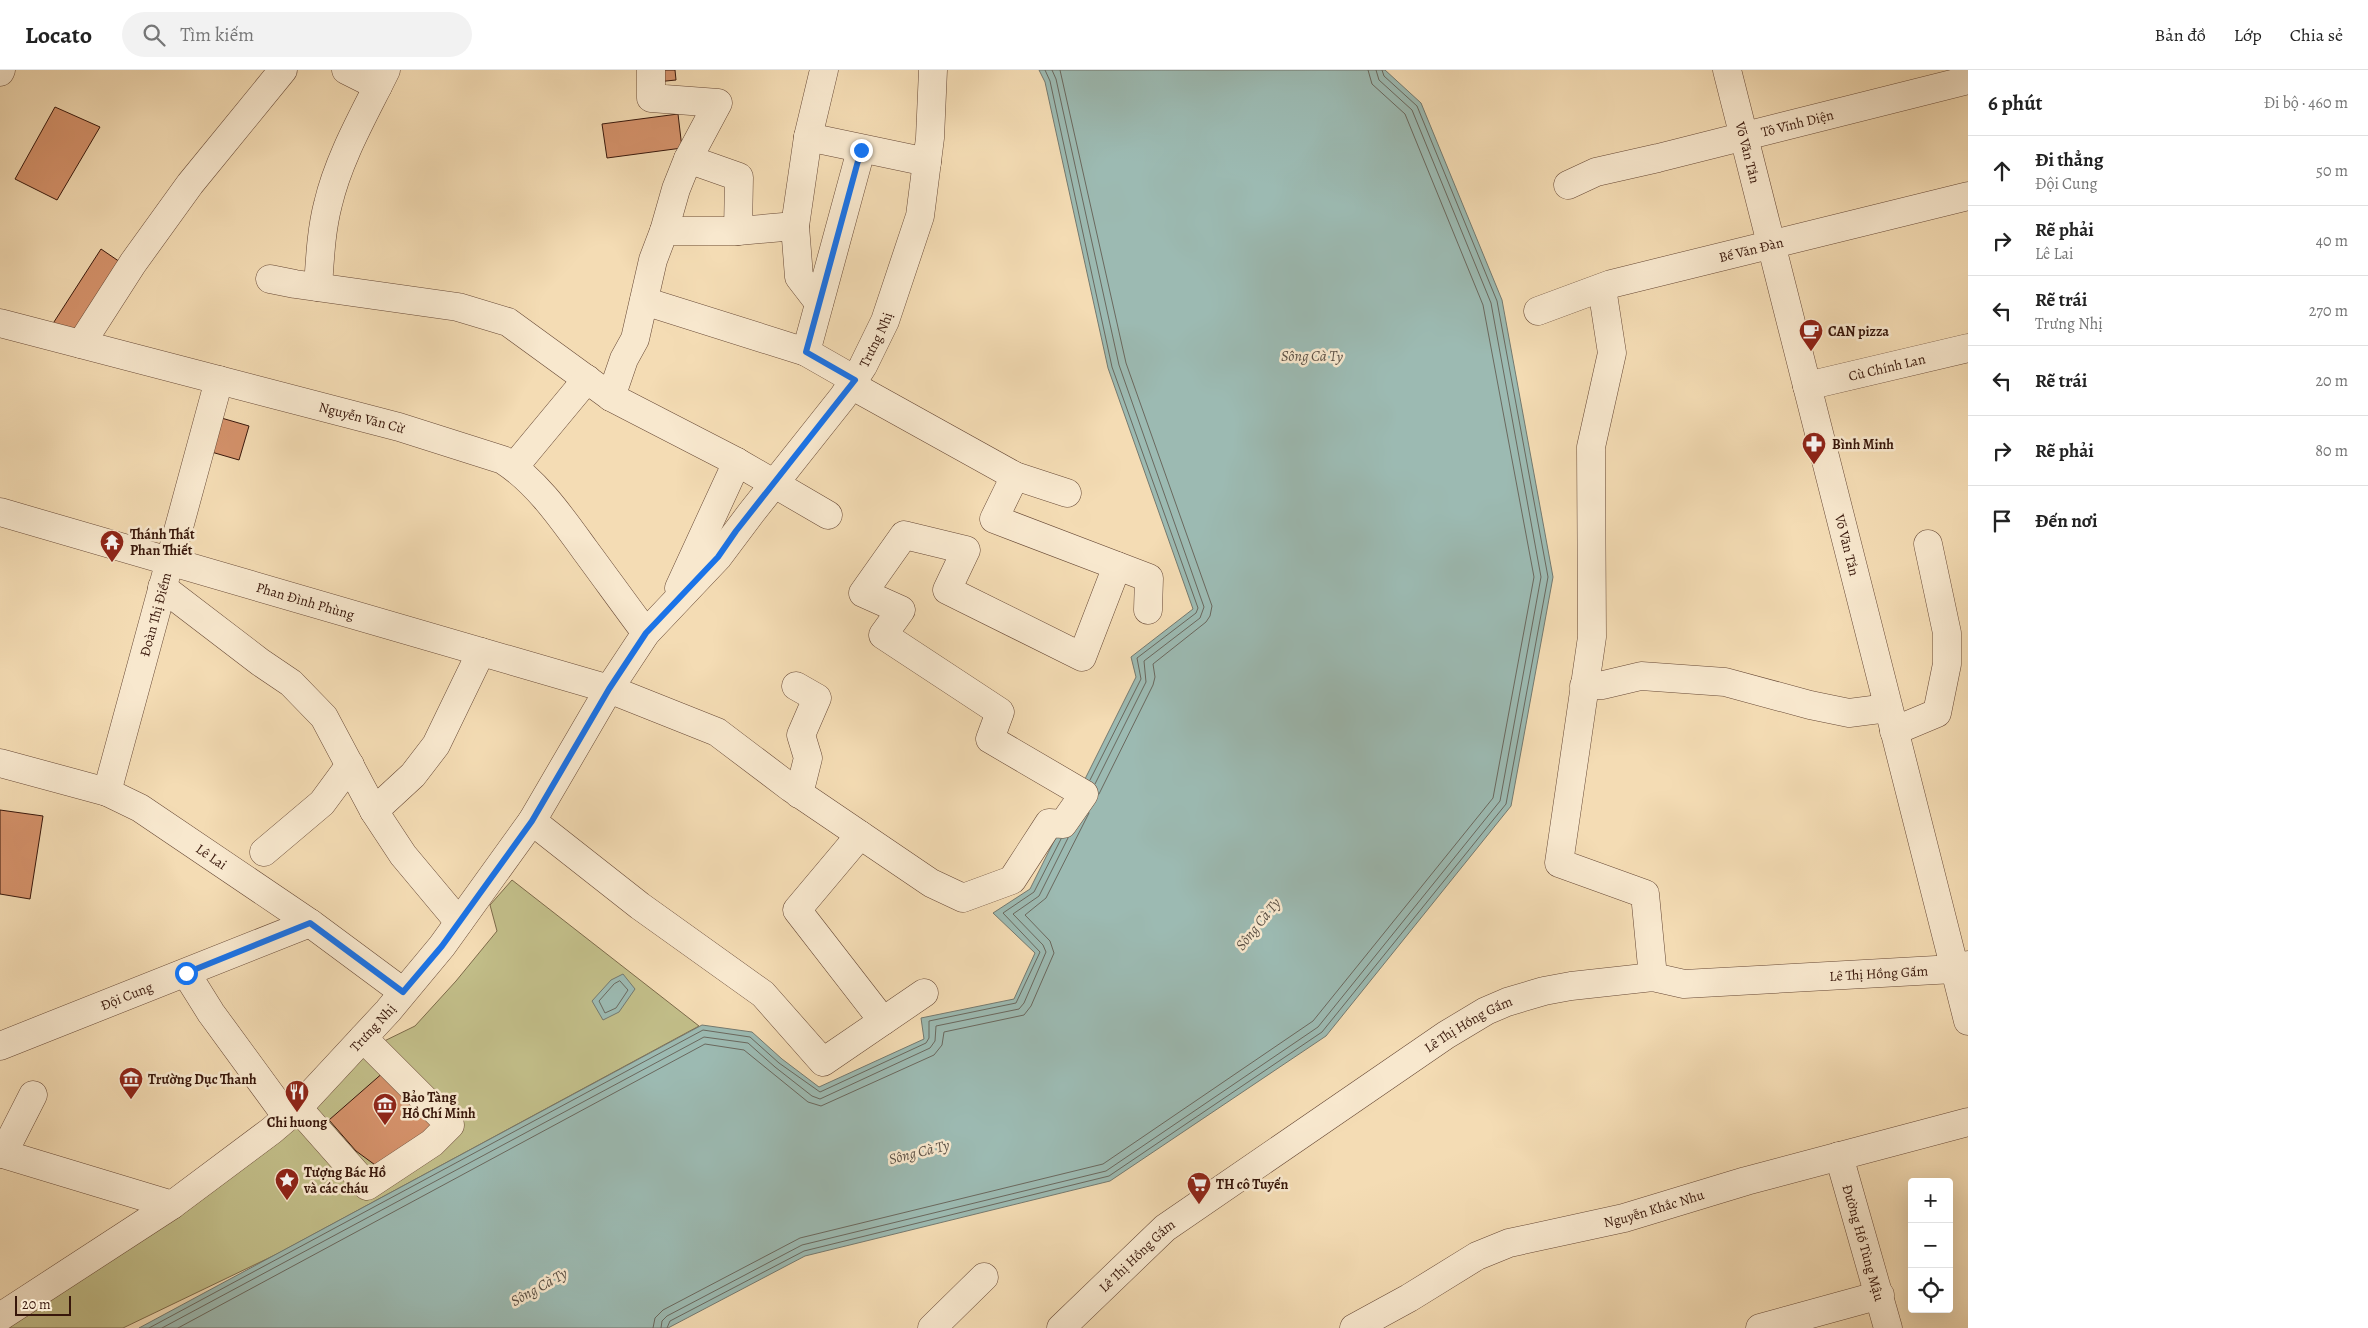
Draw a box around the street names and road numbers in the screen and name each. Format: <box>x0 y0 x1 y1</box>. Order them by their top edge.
street label: Tô Vĩnh Diện <box>1759 105 1836 141</box>
street label: Võ Văn Tần <box>1731 119 1765 185</box>
street label: Bế Văn Đàn <box>1717 232 1786 267</box>
street label: Trưng Nhị <box>854 310 897 371</box>
street label: Cù Chính Lan <box>1846 349 1928 385</box>
street label: Nguyễn Văn Cừ <box>317 397 408 438</box>
street label: Võ Văn Tần <box>1830 511 1864 578</box>
street label: Đoàn Thị Điểm <box>135 570 176 659</box>
street label: Phan Đình Phùng <box>254 577 357 624</box>
street label: Lê Lai <box>192 839 231 874</box>
street label: Lê Thị Hồng Gấm <box>1829 961 1929 985</box>
street label: Đội Cung <box>97 977 155 1015</box>
street label: Lê Thị Hồng Gấm <box>1420 991 1515 1057</box>
street label: Trưng Nhị <box>345 999 400 1056</box>
street label: Đường Hồ Tùng Mậu <box>1838 1182 1889 1304</box>
street label: Nguyễn Khắc Nhu <box>1602 1185 1707 1232</box>
street label: Lê Thị Hồng Gấm <box>1094 1214 1179 1296</box>

